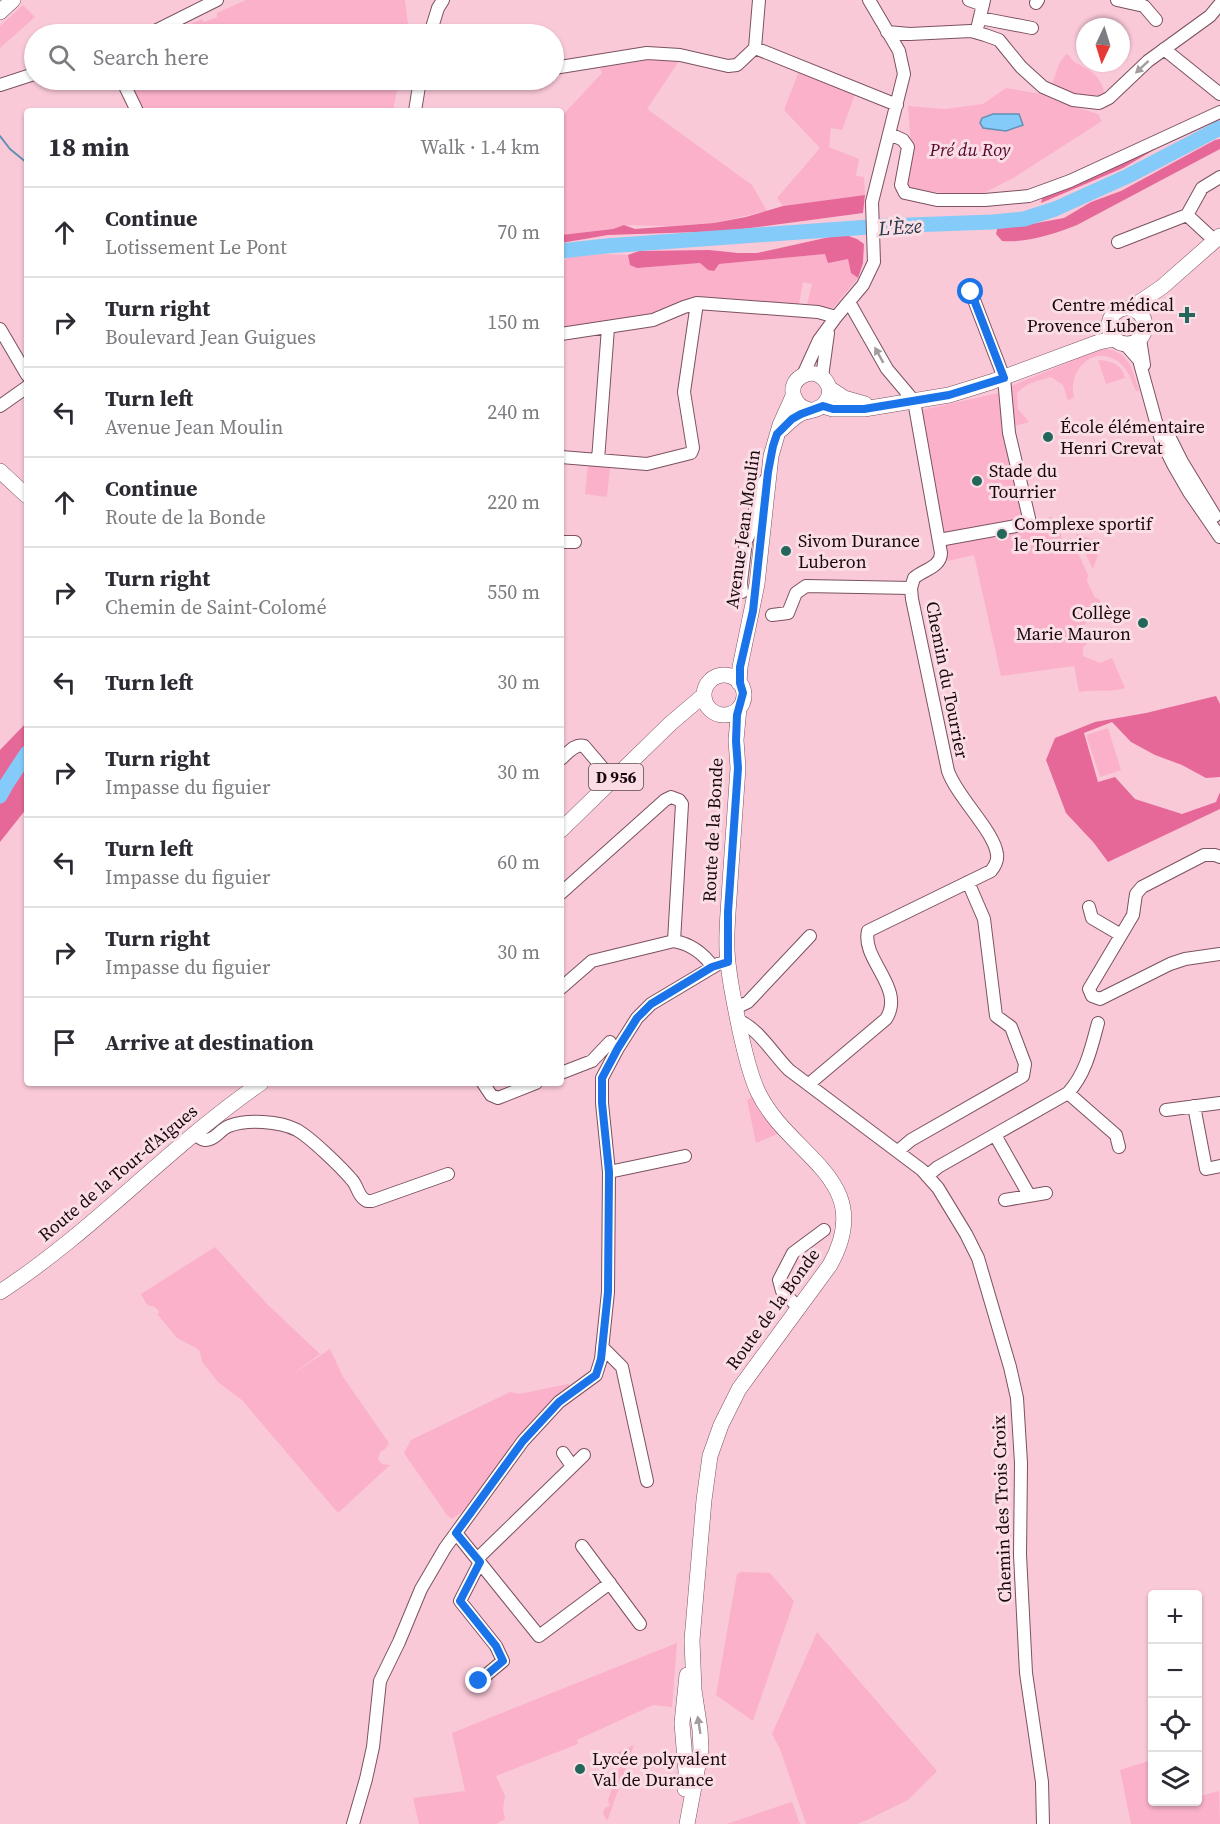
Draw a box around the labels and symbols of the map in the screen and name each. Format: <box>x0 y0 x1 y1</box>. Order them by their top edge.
north arrow <box>1076 18 1130 72</box>
one-way arrow <box>1135 60 1150 73</box>
park label: Pré du Roy <box>929 137 1011 162</box>
water label: L'Èze <box>876 212 923 243</box>
route start <box>957 278 983 304</box>
place label: Centre médical Provence Luberon <box>1027 292 1174 338</box>
marker: Centre médical Provence Luberon <box>1178 306 1196 324</box>
one-way arrow <box>874 346 884 363</box>
place label: École élémentaire Henri Crevat <box>1060 414 1205 460</box>
marker: École élémentaire Henri Crevat <box>1041 430 1055 444</box>
street label: Avenue Jean Moulin <box>719 448 766 610</box>
place label: Stade du Tourrier <box>989 458 1057 504</box>
marker: Stade du Tourrier <box>970 474 984 488</box>
place label: Complexe sportif le Tourrier <box>1014 511 1154 557</box>
marker: Complexe sportif le Tourrier <box>995 527 1009 541</box>
place label: Sivom Durance Luberon <box>798 528 920 574</box>
marker: Sivom Durance Luberon <box>779 544 793 558</box>
street label: Chemin du Tourrier <box>920 599 975 761</box>
place label: Collège Marie Mauron <box>1016 600 1131 646</box>
marker: Collège Marie Mauron <box>1136 616 1150 630</box>
street label: Route de la Bonde <box>696 757 729 903</box>
road number: D 956 <box>589 764 643 790</box>
street label: Route de la Tour-d'Aigues <box>33 1098 203 1247</box>
street label: Route de la Bonde <box>720 1243 825 1375</box>
street label: Chemin des Trois Croix <box>986 1414 1017 1603</box>
route end <box>465 1667 491 1693</box>
one-way arrow <box>695 1715 704 1734</box>
place label: Lycée polyvalent Val de Durance <box>592 1746 726 1792</box>
marker: Lycée polyvalent Val de Durance <box>573 1762 587 1776</box>

